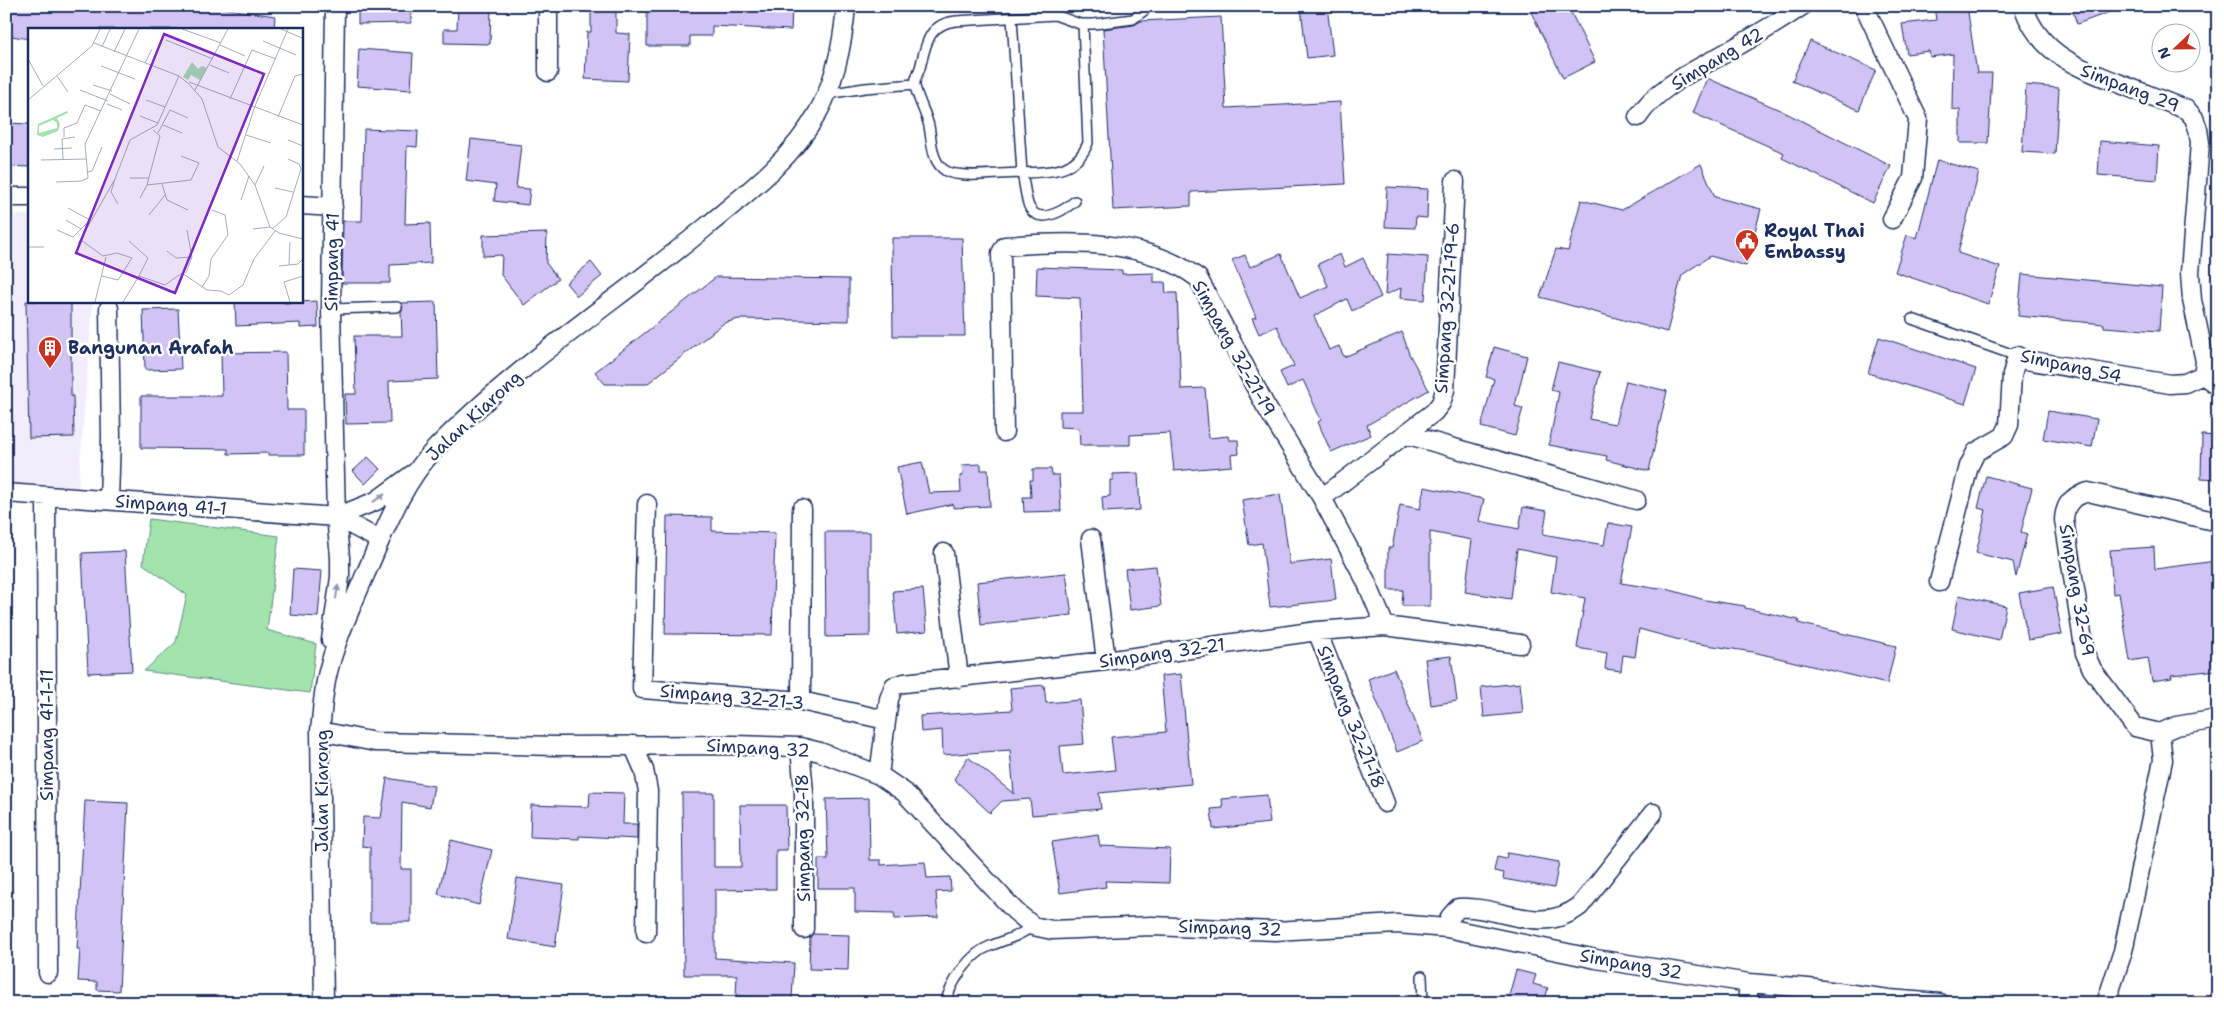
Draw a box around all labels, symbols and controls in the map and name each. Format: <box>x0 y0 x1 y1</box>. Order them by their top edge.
street label: Simpang 42 <box>1666 22 1768 96</box>
north arrow <box>2152 22 2202 72</box>
inset map <box>28 28 302 302</box>
text: N <box>2154 44 2174 61</box>
street label: Simpang 29 <box>2077 58 2183 118</box>
street label: Simpang 41 <box>319 212 345 312</box>
place label: Royal Thai Embassy <box>1764 219 1865 264</box>
street label: Simpang 32-21-19-6 <box>1429 222 1465 394</box>
public building icon: Royal Thai Embassy <box>1734 228 1760 262</box>
street label: Simpang 32-21-19 <box>1187 276 1281 420</box>
building icon: Bangunan Arafah <box>37 335 63 369</box>
place label: Bangunan Arafah <box>68 336 234 360</box>
street label: Simpang 54 <box>2018 344 2124 388</box>
street label: Jalan Kiarong <box>421 365 527 467</box>
street label: Simpang 41-1 <box>114 489 228 521</box>
one-way arrow <box>372 493 386 503</box>
street label: Simpang 32-69 <box>2054 522 2100 658</box>
one-way arrow <box>334 584 342 600</box>
street label: Simpang 32-21 <box>1097 632 1227 674</box>
street label: Simpang 32-21-18 <box>1311 642 1391 792</box>
street label: Simpang 41-1-11 <box>35 669 59 801</box>
street label: Simpang 32-21-3 <box>659 679 805 715</box>
street label: Jalan Kiarong <box>310 730 334 852</box>
street label: Simpang 32 <box>706 733 810 763</box>
street label: Simpang 32-18 <box>790 774 816 902</box>
street label: Simpang 32 <box>1178 914 1282 942</box>
street label: Simpang 32 <box>1578 943 1684 985</box>

